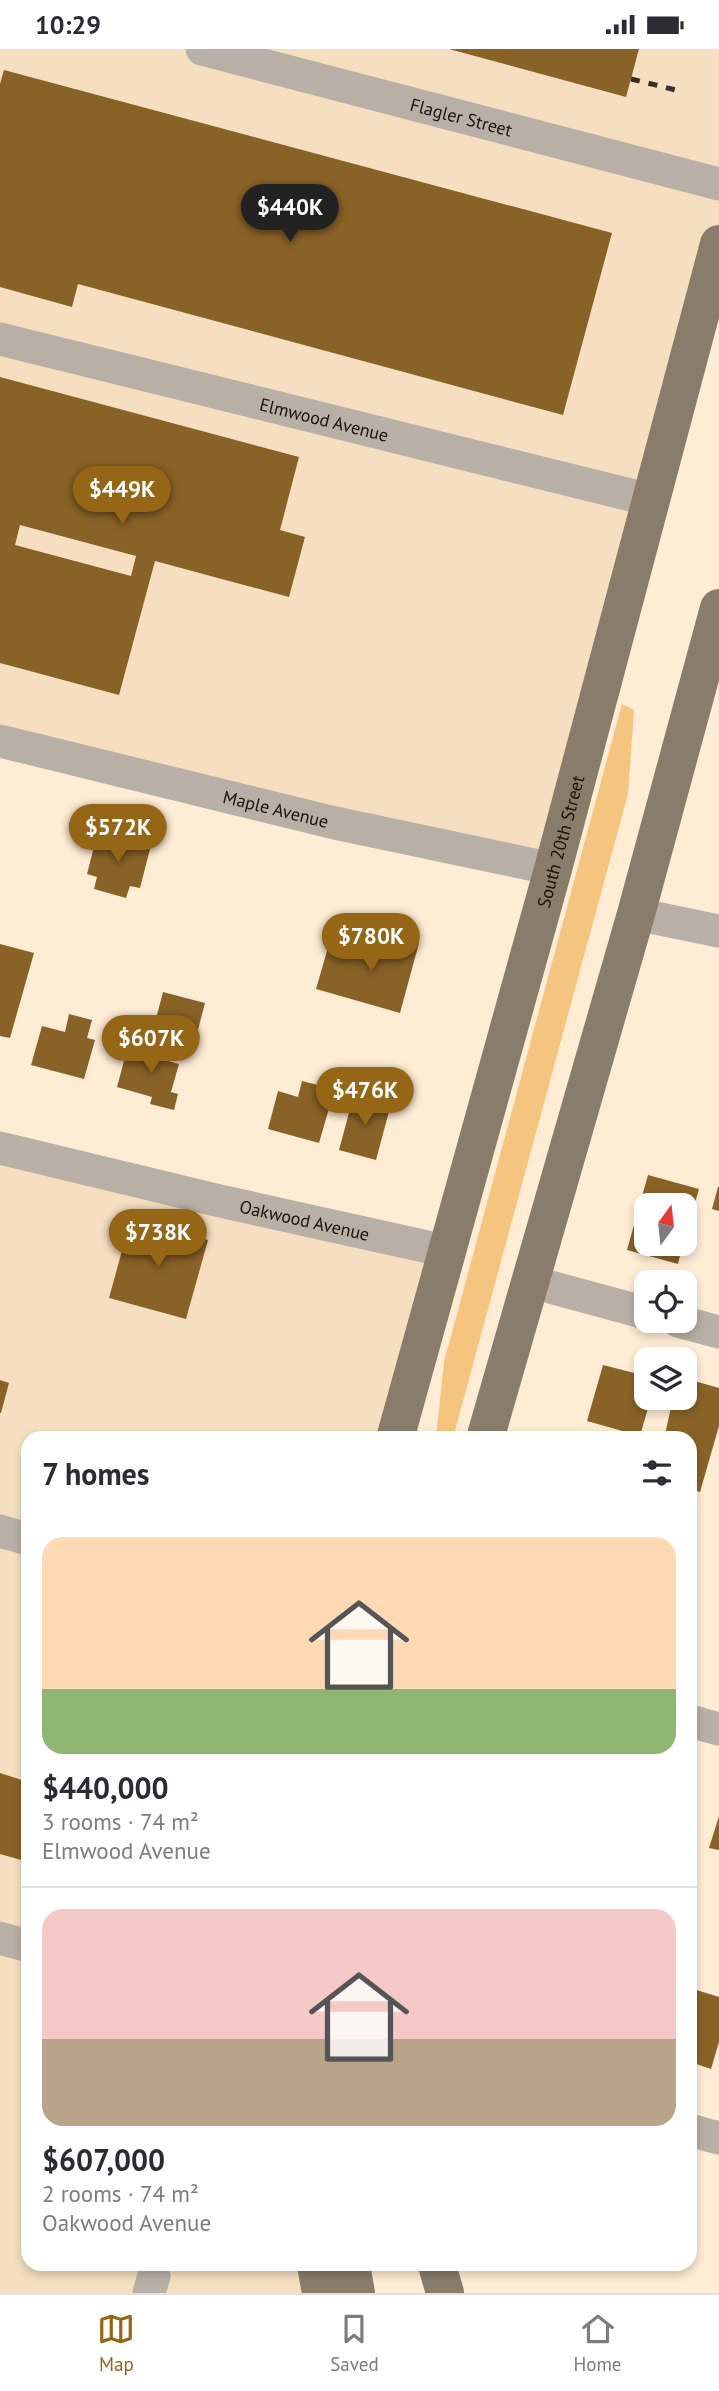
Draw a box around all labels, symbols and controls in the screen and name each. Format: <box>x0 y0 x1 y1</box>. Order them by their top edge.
text: 10:29 <box>35 8 101 41</box>
street label: Flagler Street <box>408 92 515 141</box>
pin: $440K <box>241 185 339 244</box>
text: $440K <box>257 192 323 221</box>
street label: Elmwood Avenue <box>257 392 391 446</box>
pin: $449K <box>73 467 171 526</box>
text: $449K <box>89 474 155 503</box>
street label: South 20th Street <box>531 773 589 910</box>
street label: Maple Avenue <box>221 785 331 833</box>
pin: $572K <box>69 805 167 864</box>
text: $572K <box>85 812 151 841</box>
pin: $780K <box>322 913 420 973</box>
text: $780K <box>338 921 404 950</box>
pin: $607K <box>102 1016 200 1075</box>
text: $607K <box>118 1023 184 1052</box>
pin: $476K <box>316 1067 414 1127</box>
text: $476K <box>332 1075 398 1104</box>
north arrow <box>634 1193 696 1257</box>
map controls <box>634 1193 697 1410</box>
street label: Oakwood Avenue <box>238 1194 372 1245</box>
pin: $738K <box>109 1209 207 1269</box>
text: $738K <box>125 1217 191 1246</box>
button: locate <box>634 1270 697 1333</box>
button: layers <box>634 1347 697 1410</box>
text: 7 homes <box>42 1454 150 1493</box>
icon: filters <box>638 1454 676 1492</box>
icon: home <box>296 1582 422 1708</box>
text: $440,000 <box>42 1768 169 1807</box>
text: 3 rooms · 74 m² <box>42 1807 199 1836</box>
text: Elmwood Avenue <box>42 1836 211 1865</box>
icon: home <box>296 1954 422 2080</box>
text: $607,000 <box>42 2140 165 2179</box>
text: 2 rooms · 74 m² <box>42 2179 199 2208</box>
text: Oakwood Avenue <box>42 2208 211 2237</box>
tab: Map <box>97 2310 135 2376</box>
tab: Saved <box>330 2310 379 2376</box>
tab: Home <box>573 2310 622 2376</box>

